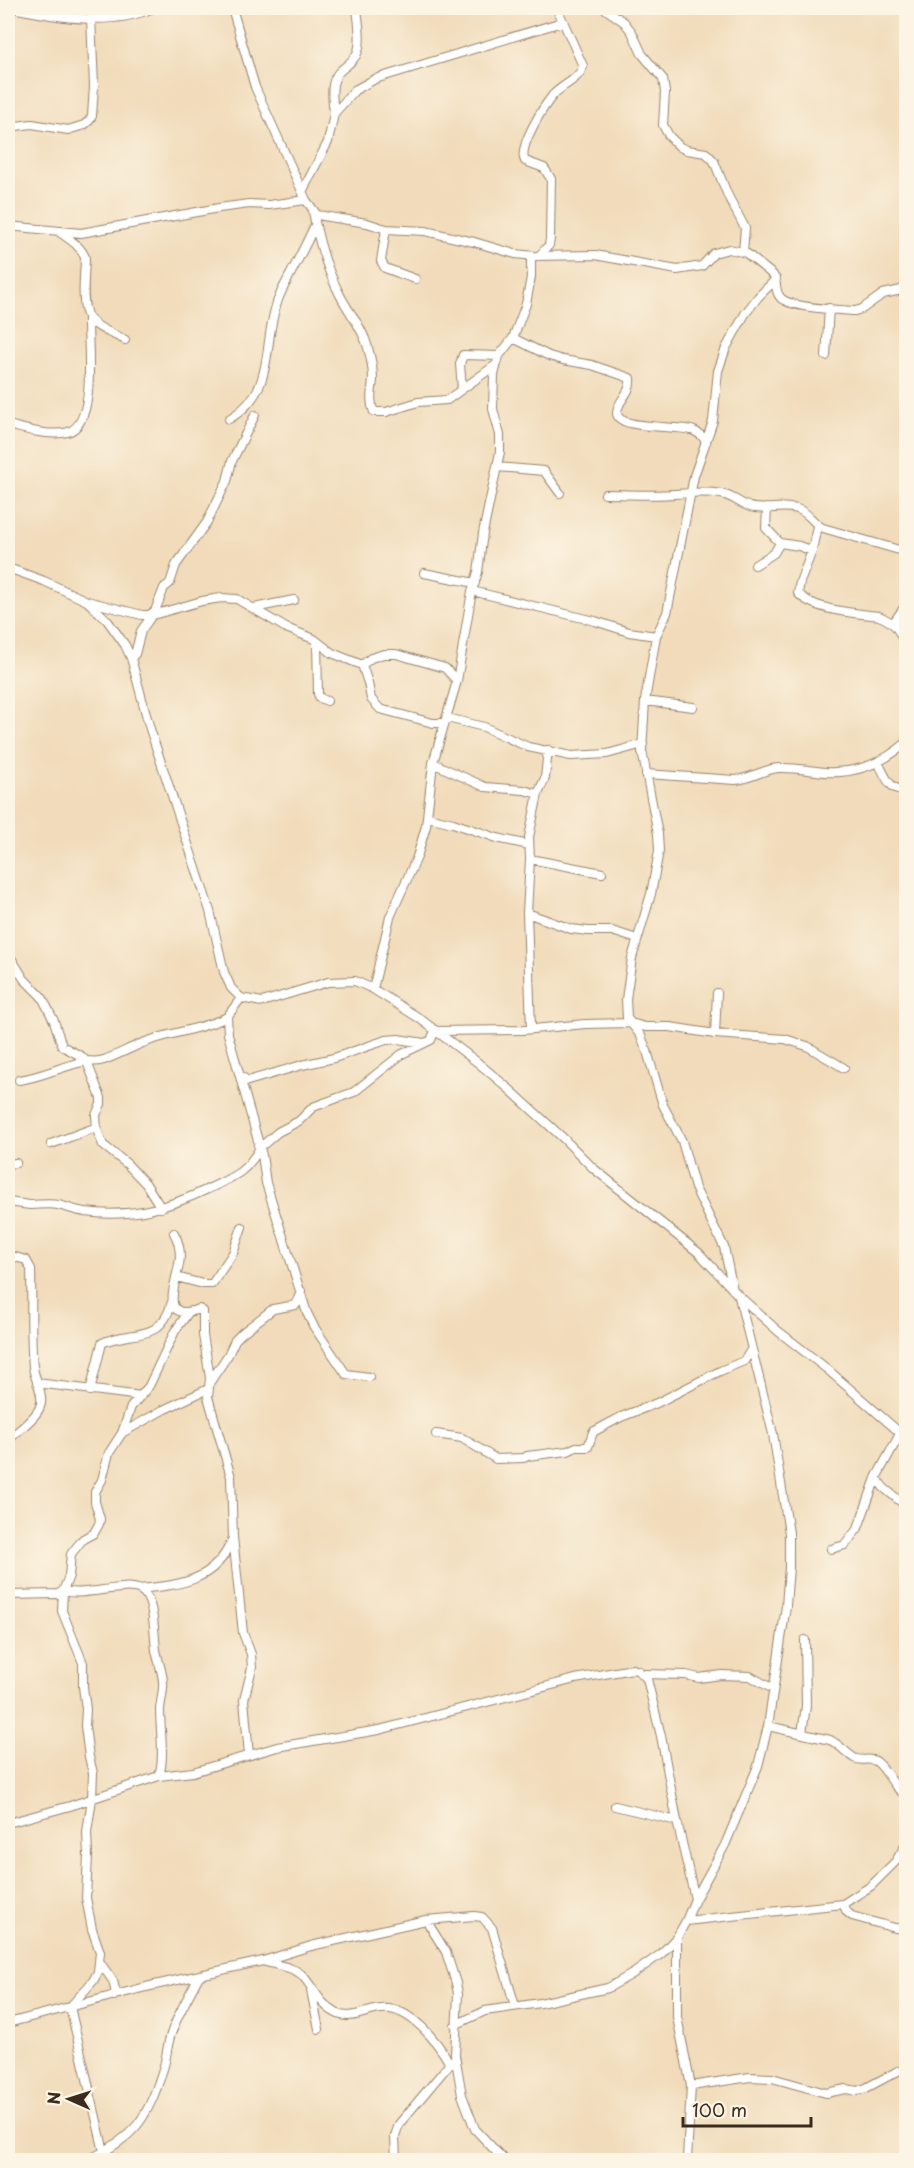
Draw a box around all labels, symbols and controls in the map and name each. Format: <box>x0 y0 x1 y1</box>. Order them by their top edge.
north arrow <box>39 2069 99 2129</box>
scale bar <box>683 2090 810 2128</box>
text: N <box>41 2091 65 2105</box>
text: 100 m <box>692 2096 747 2123</box>

